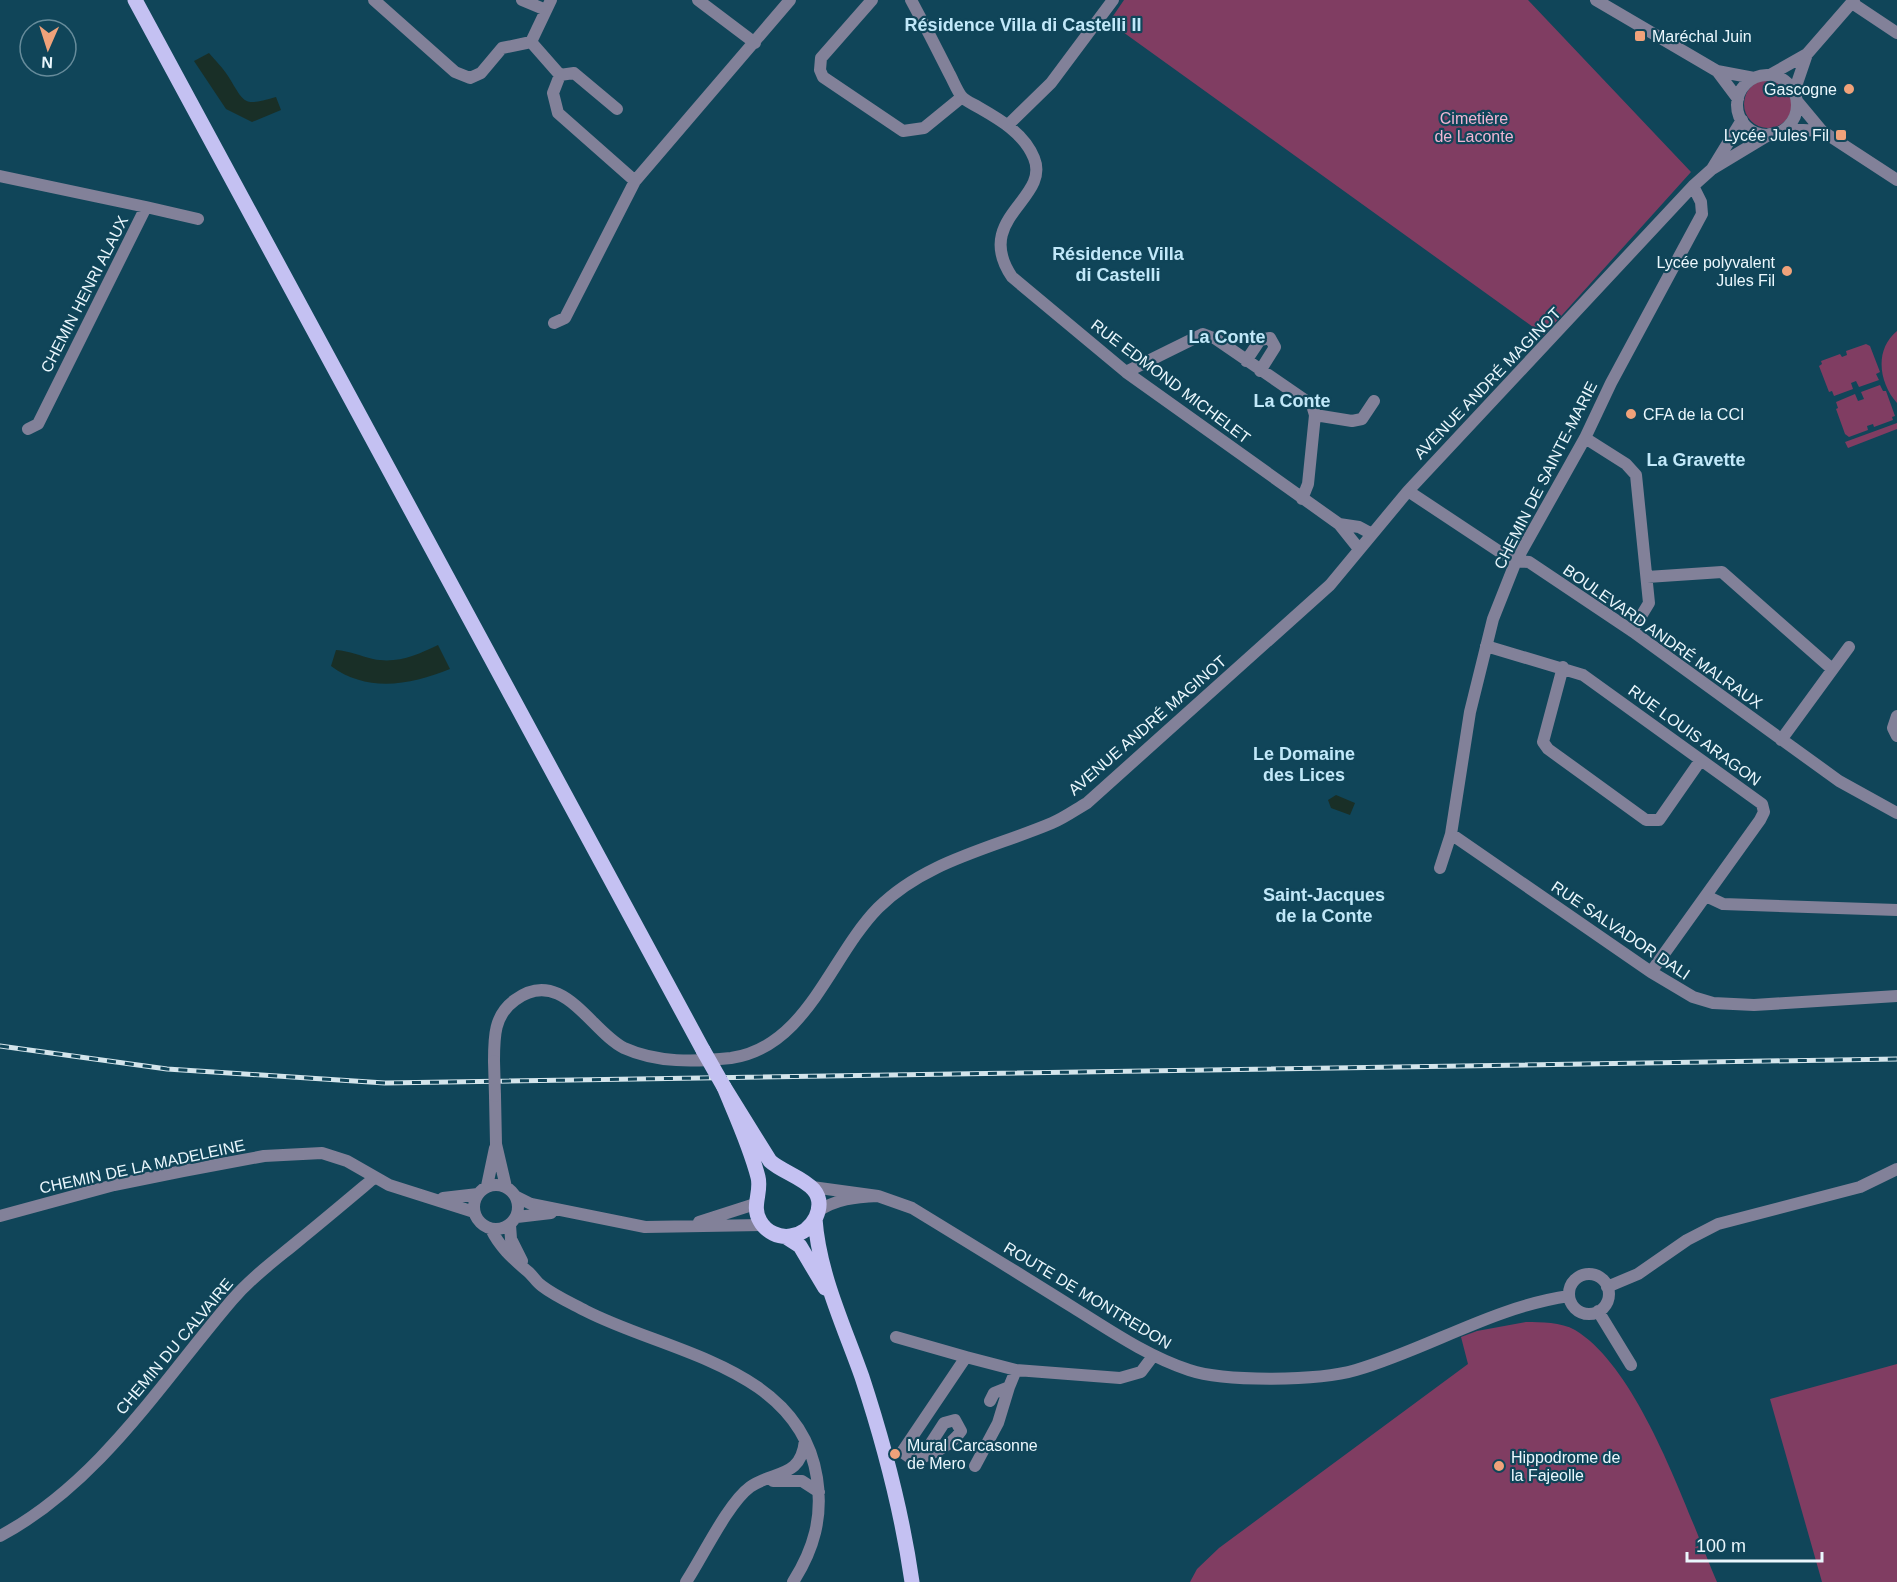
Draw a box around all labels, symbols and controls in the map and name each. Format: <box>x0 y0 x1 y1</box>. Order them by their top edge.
district label: Résidence Villa di Castelli II <box>905 15 1141 35</box>
north arrow <box>18 18 78 78</box>
place label: Maréchal Juin <box>1652 28 1752 45</box>
marker: Maréchal Juin <box>1633 29 1647 43</box>
text: N <box>41 54 53 71</box>
place label: Gascogne <box>1764 81 1837 98</box>
marker: Gascogne <box>1842 82 1856 96</box>
park label: Cimetière de Laconte <box>1434 110 1514 145</box>
place label: Lycée Jules Fil <box>1724 127 1829 144</box>
marker: Lycée Jules Fil <box>1834 128 1848 142</box>
street label: CHEMIN HENRI ALAUX <box>38 213 132 375</box>
district label: Résidence Villa di Castelli <box>1052 244 1185 285</box>
place label: Lycée polyvalent Jules Fil <box>1656 254 1776 289</box>
marker: Lycée polyvalent Jules Fil <box>1780 264 1794 278</box>
street label: AVENUE ANDRÉ MAGINOT <box>1410 303 1564 462</box>
street label: RUE EDMOND MICHELET <box>1088 316 1254 447</box>
district label: La Conte <box>1188 327 1266 347</box>
street label: CHEMIN DE SAINTE-MARIE <box>1491 379 1600 572</box>
district label: La Conte <box>1253 391 1331 411</box>
place label: CFA de la CCI <box>1643 406 1744 423</box>
marker: CFA de la CCI <box>1624 407 1638 421</box>
district label: La Gravette <box>1646 450 1746 470</box>
street label: BOULEVARD ANDRÉ MALRAUX <box>1560 560 1766 712</box>
street label: AVENUE ANDRÉ MAGINOT <box>1064 651 1230 798</box>
street label: RUE LOUIS ARAGON <box>1625 682 1764 789</box>
district label: Le Domaine des Lices <box>1253 744 1355 785</box>
street label: RUE SALVADOR DALI <box>1548 878 1693 983</box>
district label: Saint-Jacques de la Conte <box>1263 885 1385 926</box>
street label: CHEMIN DE LA MADELEINE <box>38 1136 246 1197</box>
street label: ROUTE DE MONTREDON <box>1001 1239 1174 1352</box>
street label: CHEMIN DU CALVAIRE <box>113 1275 236 1418</box>
place label: Mural Carcasonne de Mero <box>907 1437 1038 1472</box>
marker: Mural Carcasonne de Mero <box>888 1447 902 1461</box>
place label: Hippodrome de la Fajeolle <box>1511 1449 1621 1484</box>
marker: Hippodrome de la Fajeolle <box>1492 1459 1506 1473</box>
scale bar <box>1687 1525 1822 1563</box>
text: 100 m <box>1696 1536 1746 1556</box>

